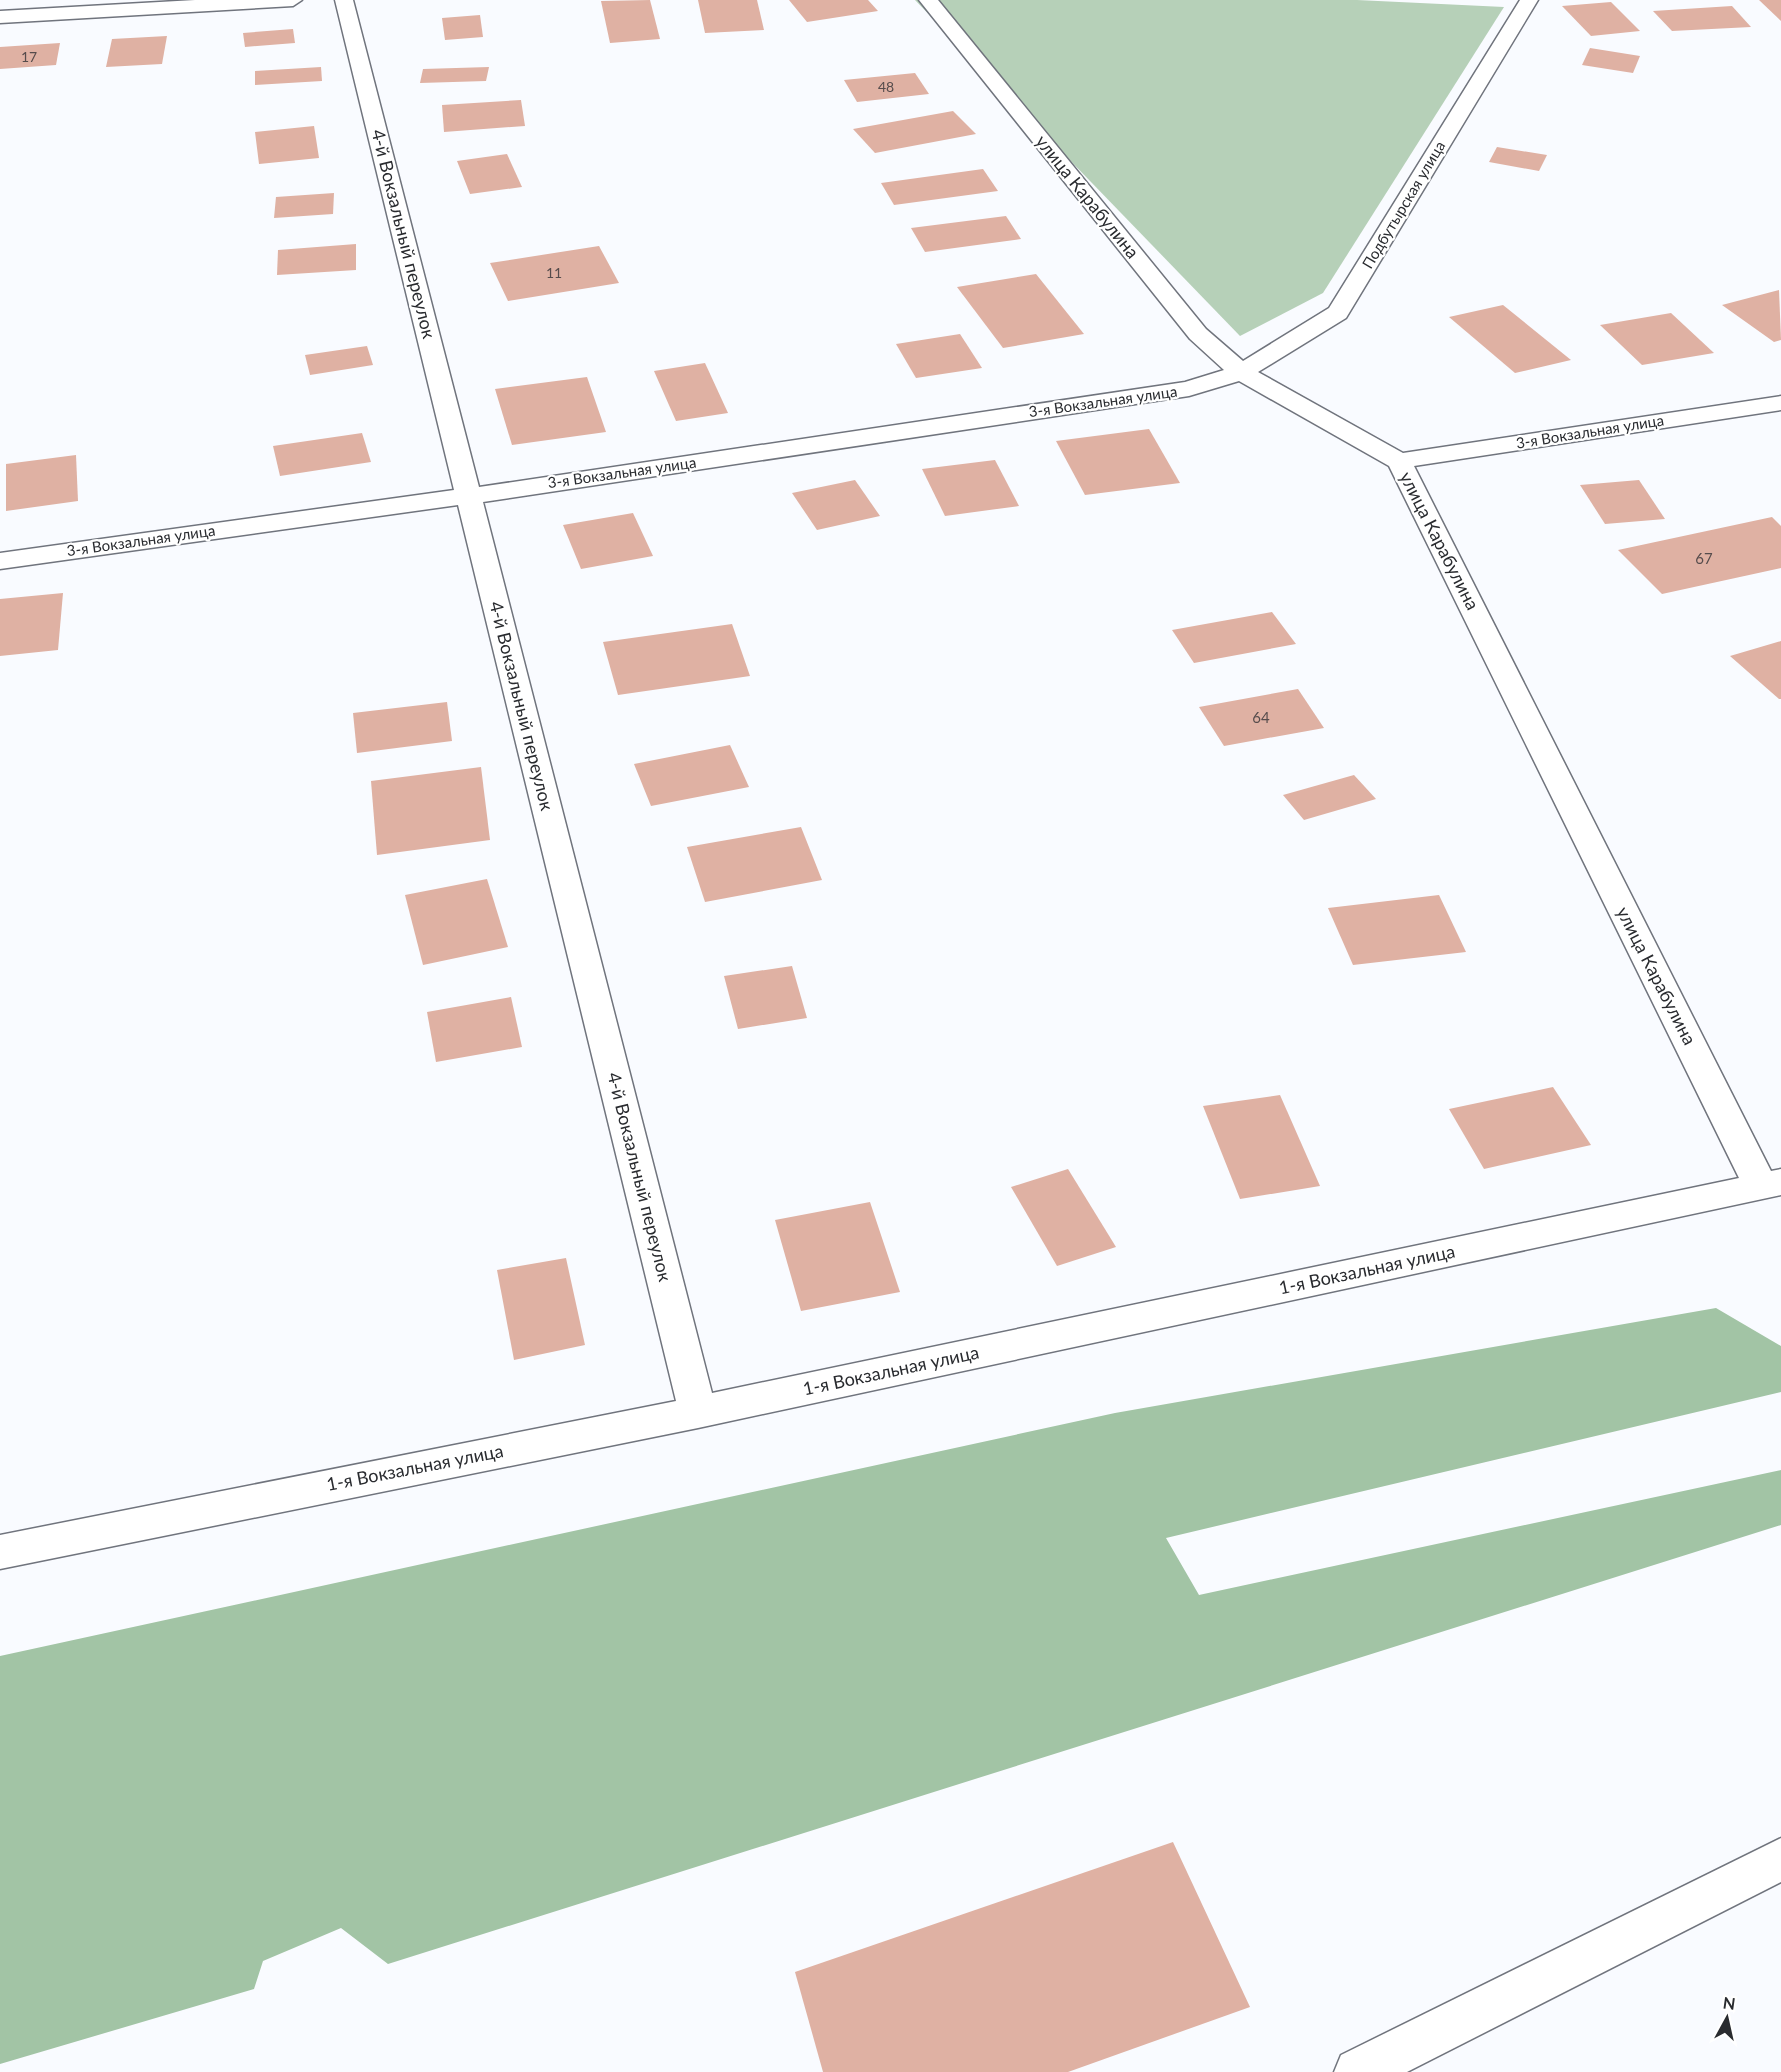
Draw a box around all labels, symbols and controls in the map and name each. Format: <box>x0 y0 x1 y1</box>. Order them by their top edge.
house number: 17 <box>21 48 37 65</box>
house number: 48 <box>878 78 894 95</box>
street label: 4-й Вокзальный переулок <box>367 127 441 341</box>
street label: улица Карабулина <box>1031 130 1144 262</box>
street label: Подбутырская улица <box>1358 137 1448 272</box>
house number: 11 <box>546 264 562 281</box>
street label: 3-я Вокзальная улица <box>1028 382 1178 420</box>
street label: 3-я Вокзальная улица <box>1515 410 1665 452</box>
street label: 3-я Вокзальная улица <box>547 453 697 491</box>
street label: улица Карабулина <box>1396 468 1484 613</box>
street label: 3-я Вокзальная улица <box>66 521 216 559</box>
house number: 67 <box>1695 549 1713 567</box>
street label: 4-й Вокзальный переулок <box>485 599 559 813</box>
house number: 64 <box>1252 708 1270 726</box>
street label: улица Карабулина <box>1613 903 1701 1048</box>
street label: 4-й Вокзальный переулок <box>603 1070 677 1284</box>
street label: 1-я Вокзальная улица <box>1277 1240 1457 1298</box>
street label: 1-я Вокзальная улица <box>801 1341 981 1399</box>
street label: 1-я Вокзальная улица <box>325 1439 505 1495</box>
north arrow <box>1697 1988 1757 2048</box>
text: N <box>1722 1992 1737 2013</box>

